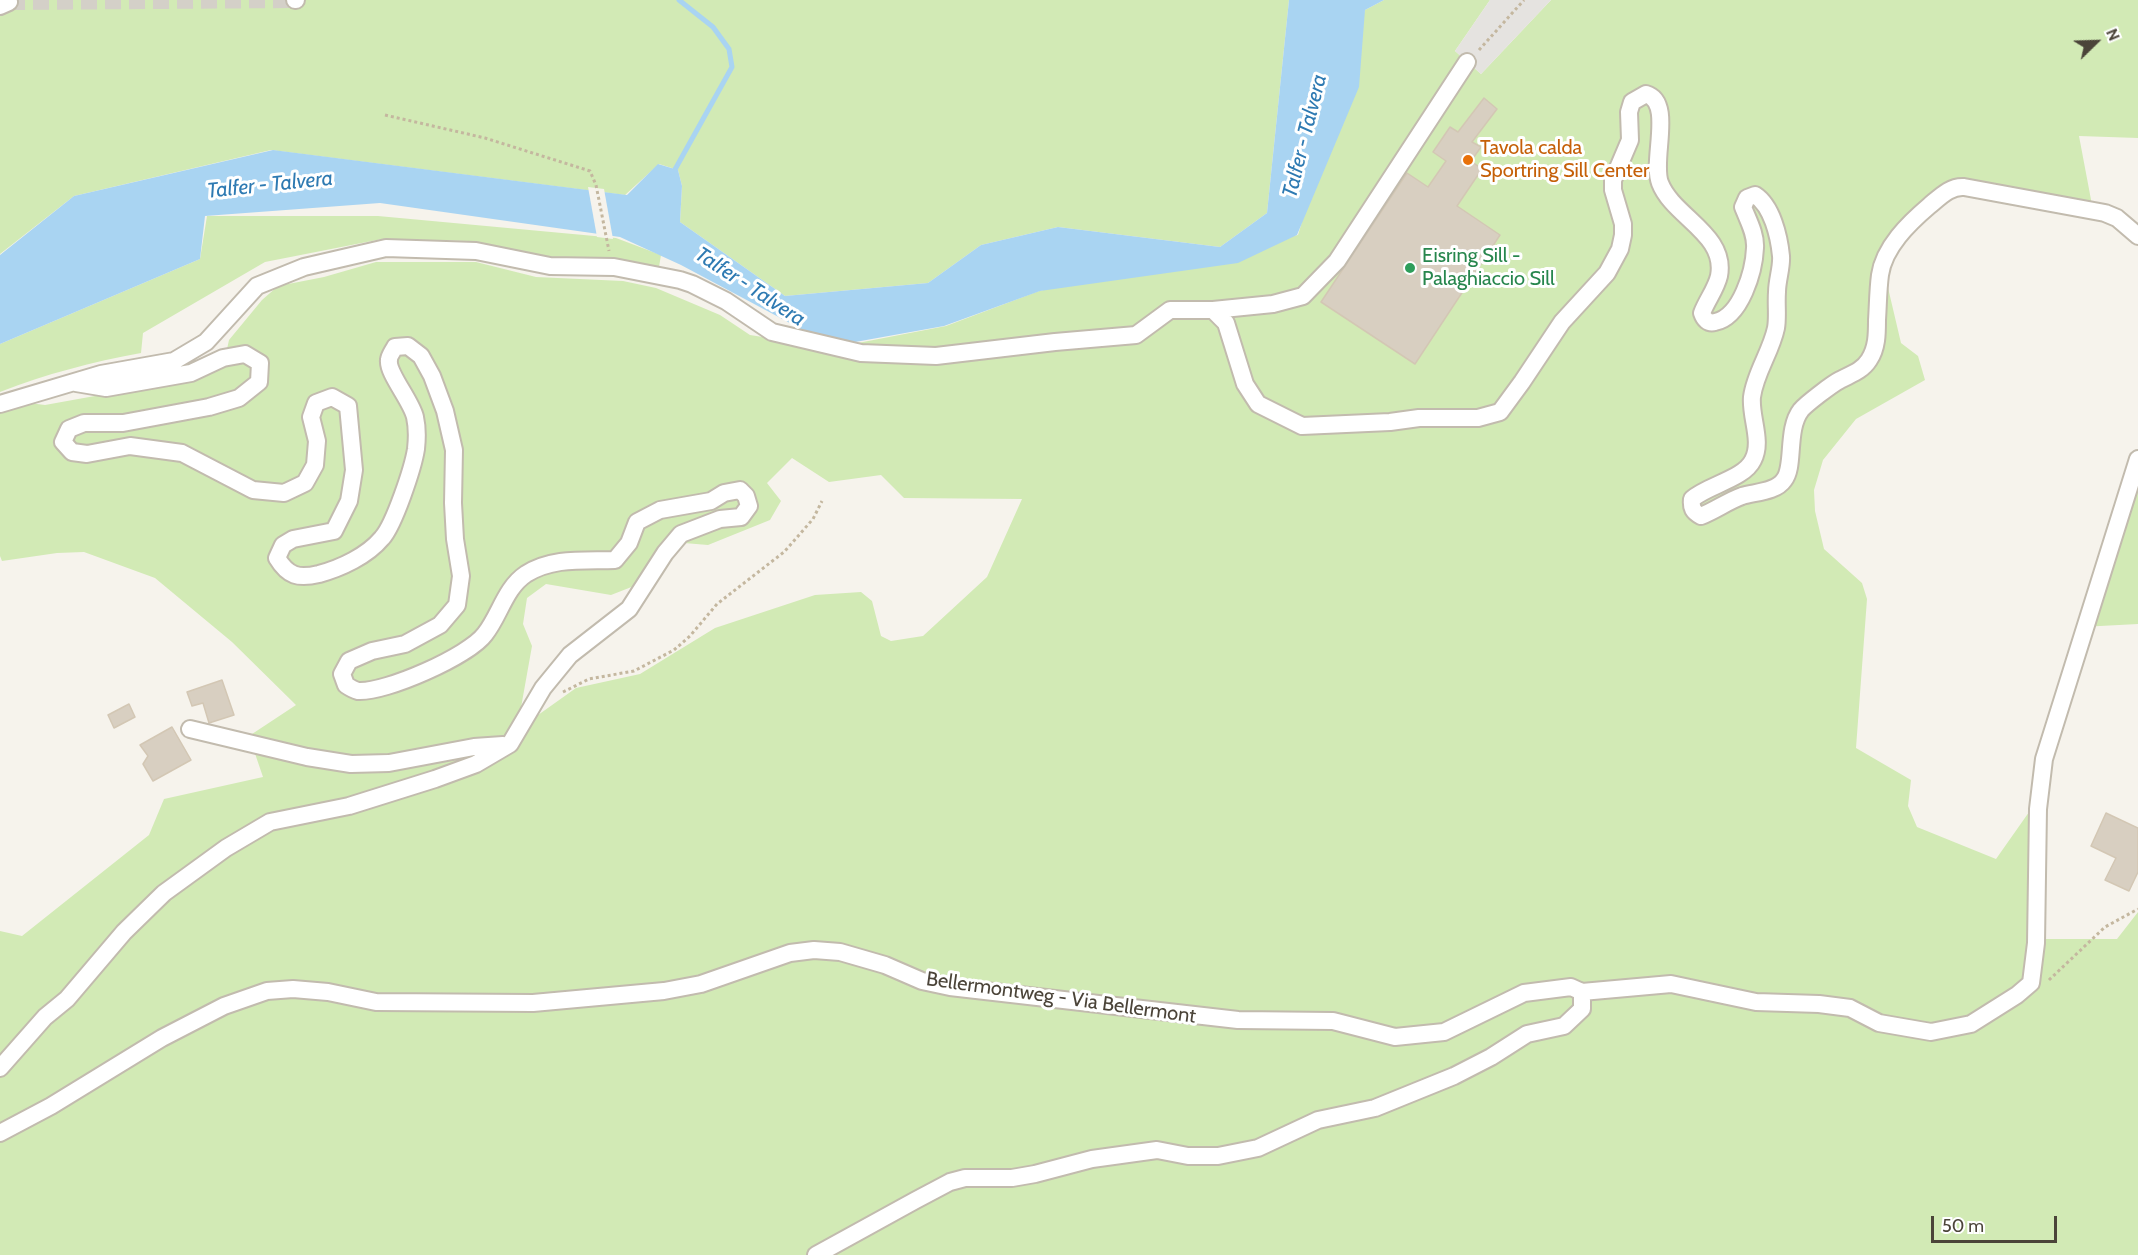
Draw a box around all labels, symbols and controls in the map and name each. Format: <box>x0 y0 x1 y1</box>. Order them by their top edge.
north arrow <box>2066 12 2126 72</box>
text: N <box>2102 26 2124 44</box>
water label: Talfer - Talvera <box>1277 72 1333 200</box>
place label: Tavola calda Sportring Sill Center <box>1480 136 1649 183</box>
marker: Tavola calda Sportring Sill Center <box>1461 153 1475 167</box>
water label: Talfer - Talvera <box>206 166 334 204</box>
water label: Talfer - Talvera <box>690 242 810 332</box>
place label: Eisring Sill - Palaghiaccio Sill <box>1422 244 1555 291</box>
marker: Eisring Sill - Palaghiaccio Sill <box>1403 261 1417 275</box>
street label: Bellermontweg - Via Bellermont <box>925 967 1197 1029</box>
scale bar <box>1934 1204 2060 1242</box>
text: 50 m <box>1942 1215 1984 1237</box>

